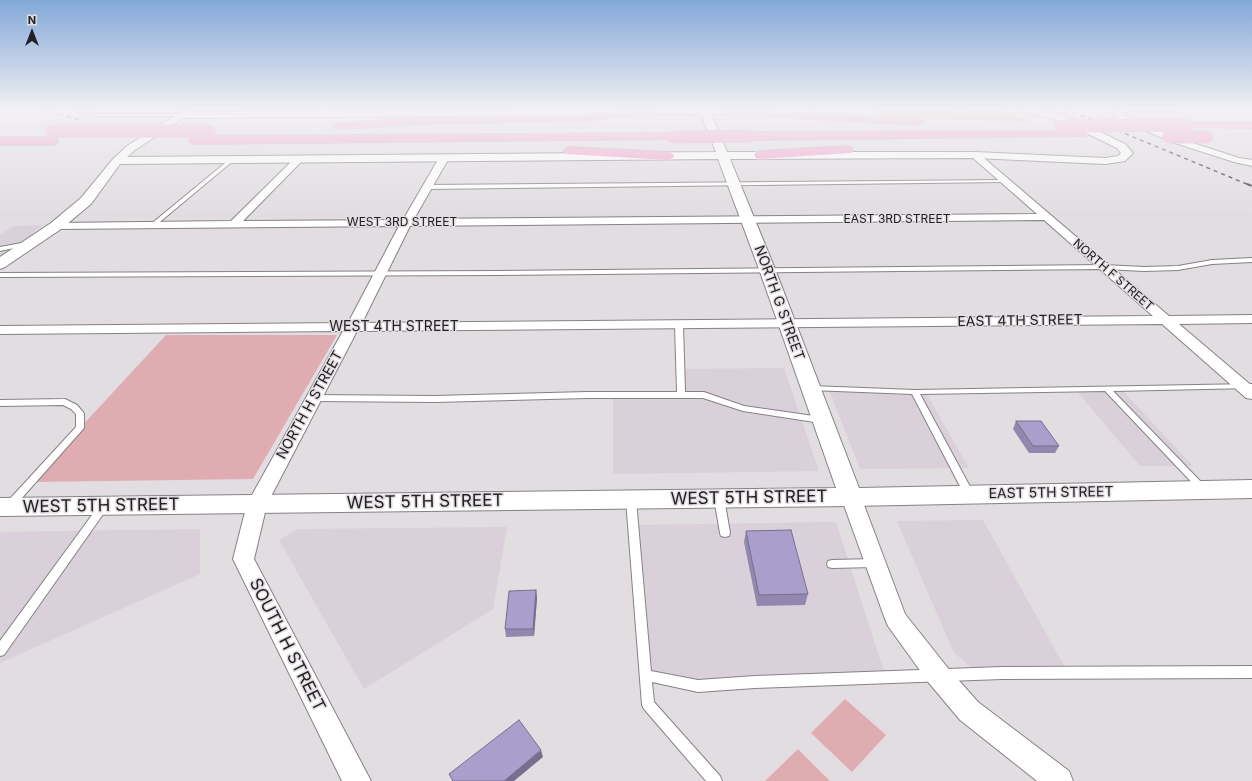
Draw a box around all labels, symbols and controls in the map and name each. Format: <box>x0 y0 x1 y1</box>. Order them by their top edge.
north arrow <box>12 12 52 52</box>
text: N <box>28 13 36 27</box>
street label: EAST 3RD STREET <box>844 212 950 226</box>
street label: WEST 3RD STREET <box>347 215 457 229</box>
street label: NORTH F STREET <box>1070 236 1156 314</box>
street label: NORTH G STREET <box>750 243 808 363</box>
street label: EAST 4TH STREET <box>957 312 1083 330</box>
street label: WEST 4TH STREET <box>329 319 459 335</box>
street label: NORTH H STREET <box>273 348 347 462</box>
street label: EAST 5TH STREET <box>988 484 1114 502</box>
street label: WEST 5TH STREET <box>671 486 827 510</box>
street label: WEST 5TH STREET <box>347 490 503 514</box>
street label: WEST 5TH STREET <box>23 494 179 518</box>
street label: SOUTH H STREET <box>245 575 329 715</box>

